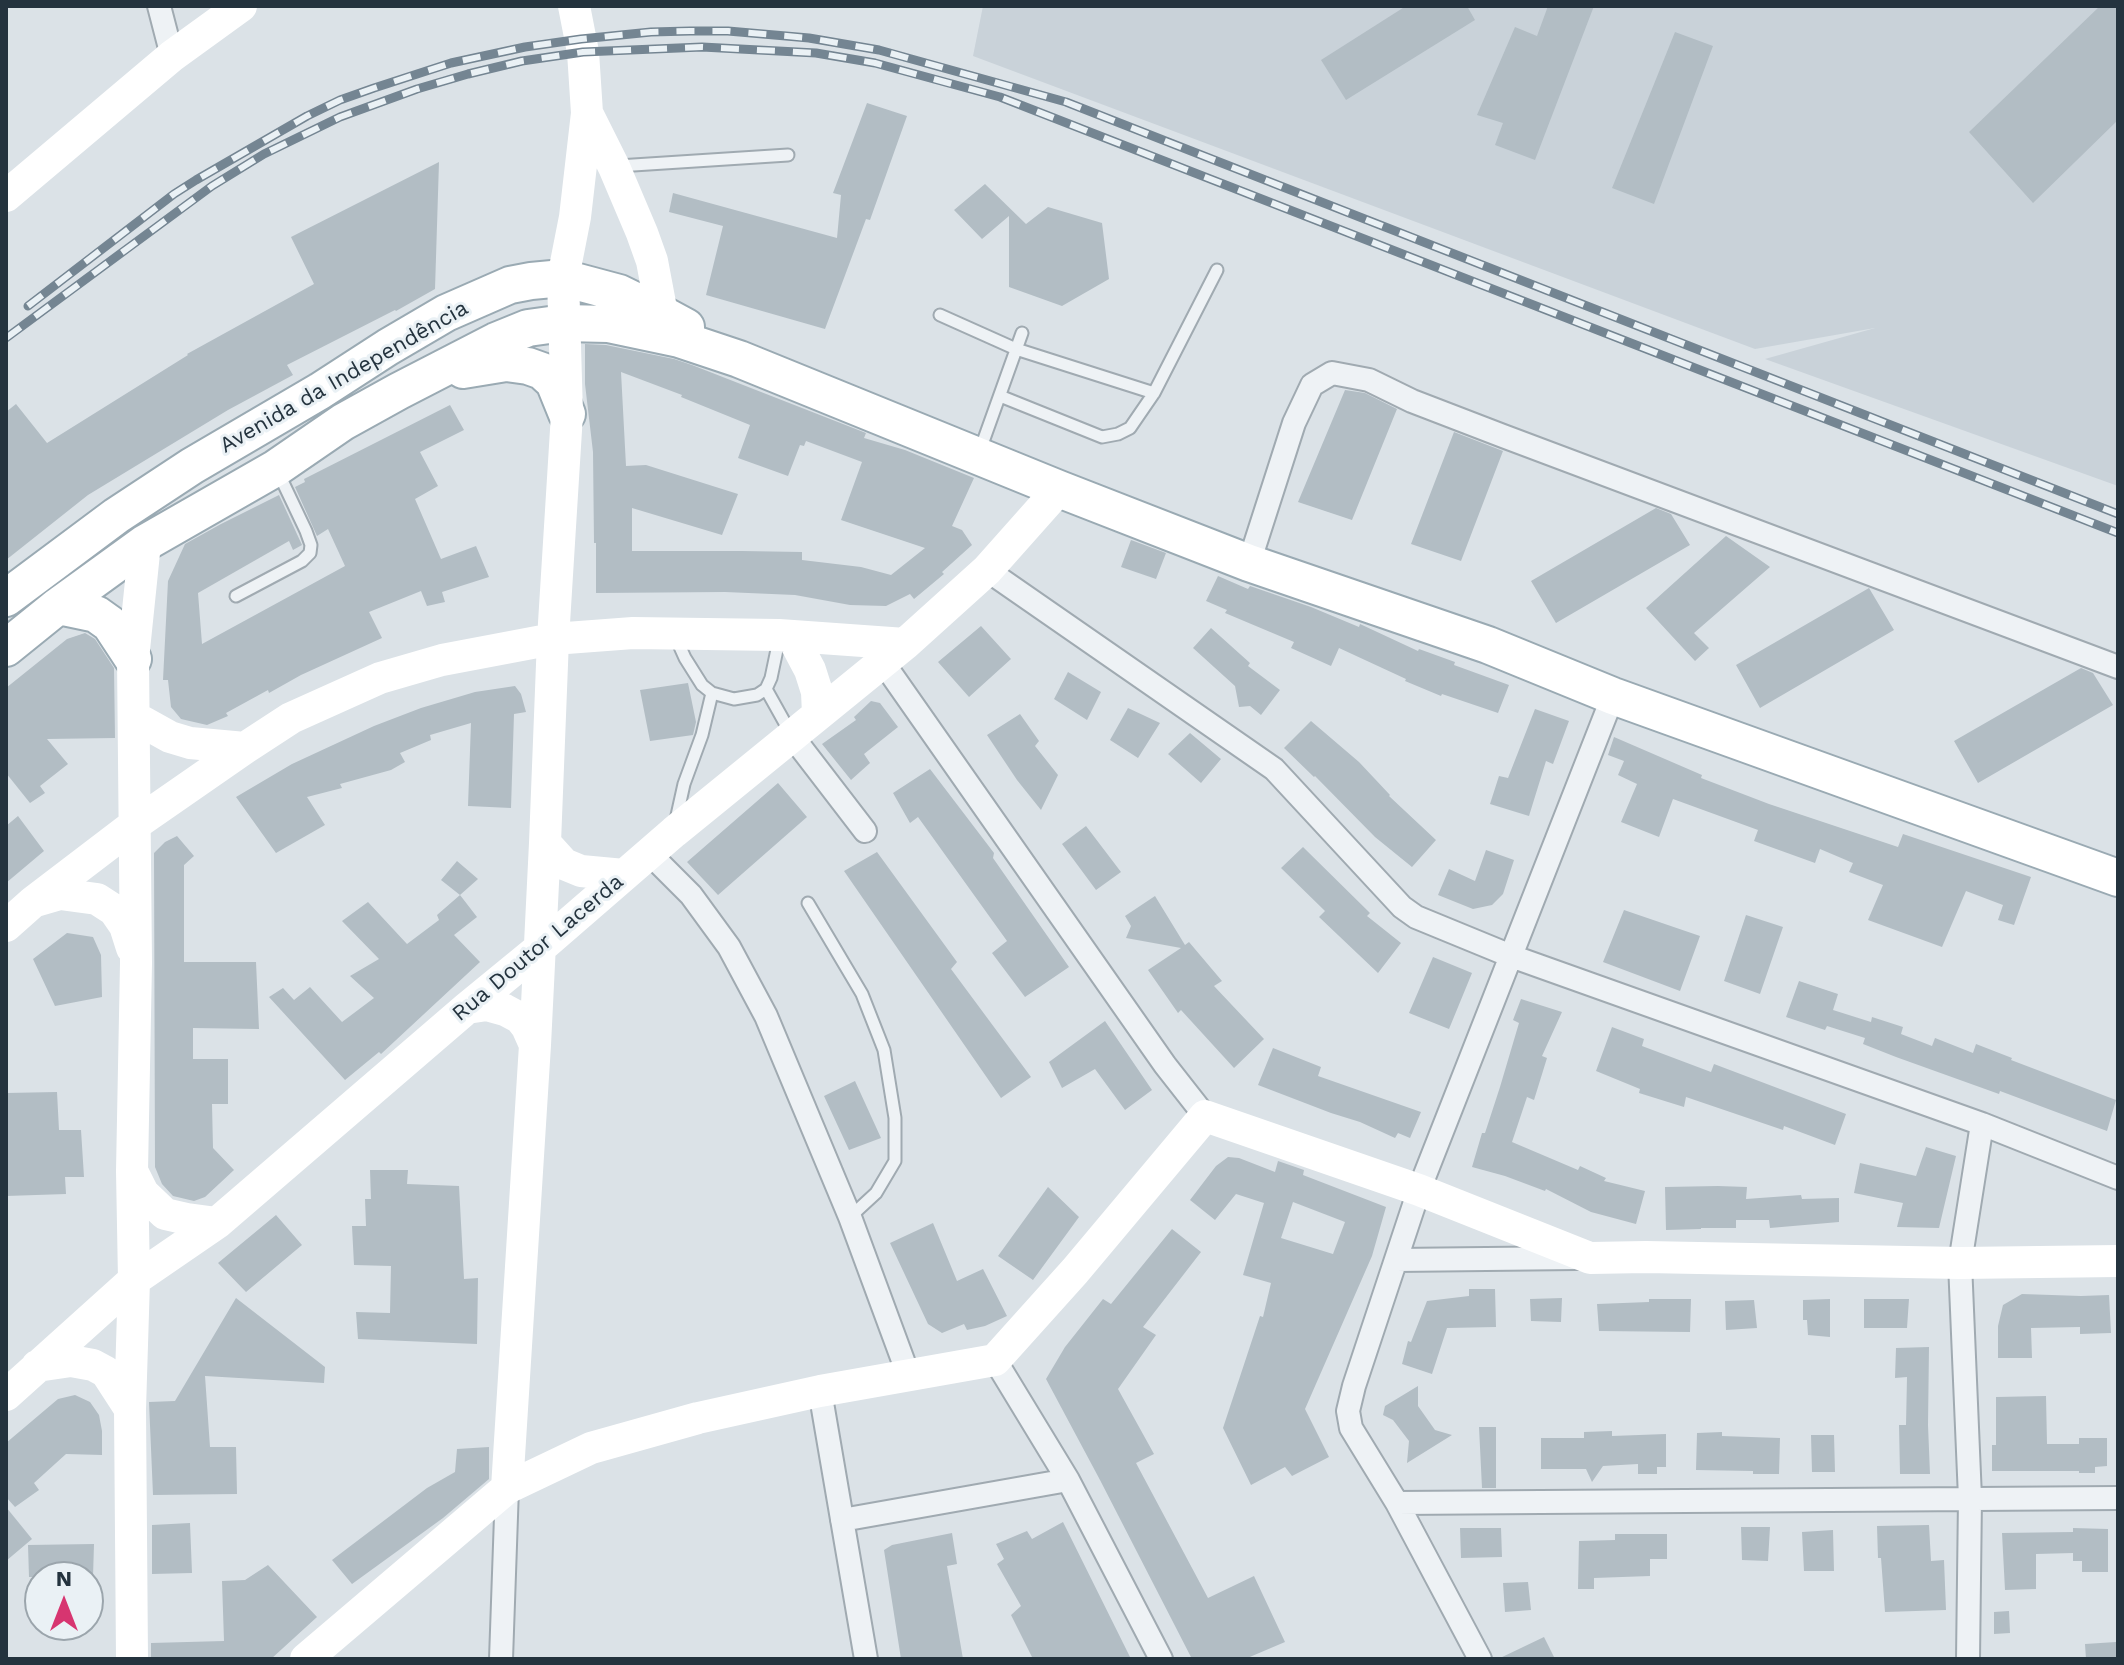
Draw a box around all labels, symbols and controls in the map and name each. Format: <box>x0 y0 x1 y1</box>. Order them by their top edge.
street label: Avenida da Independência <box>215 295 473 459</box>
street label: Rua Doutor Lacerda <box>447 869 629 1027</box>
north arrow <box>24 1561 104 1641</box>
text: N <box>56 1566 72 1591</box>

